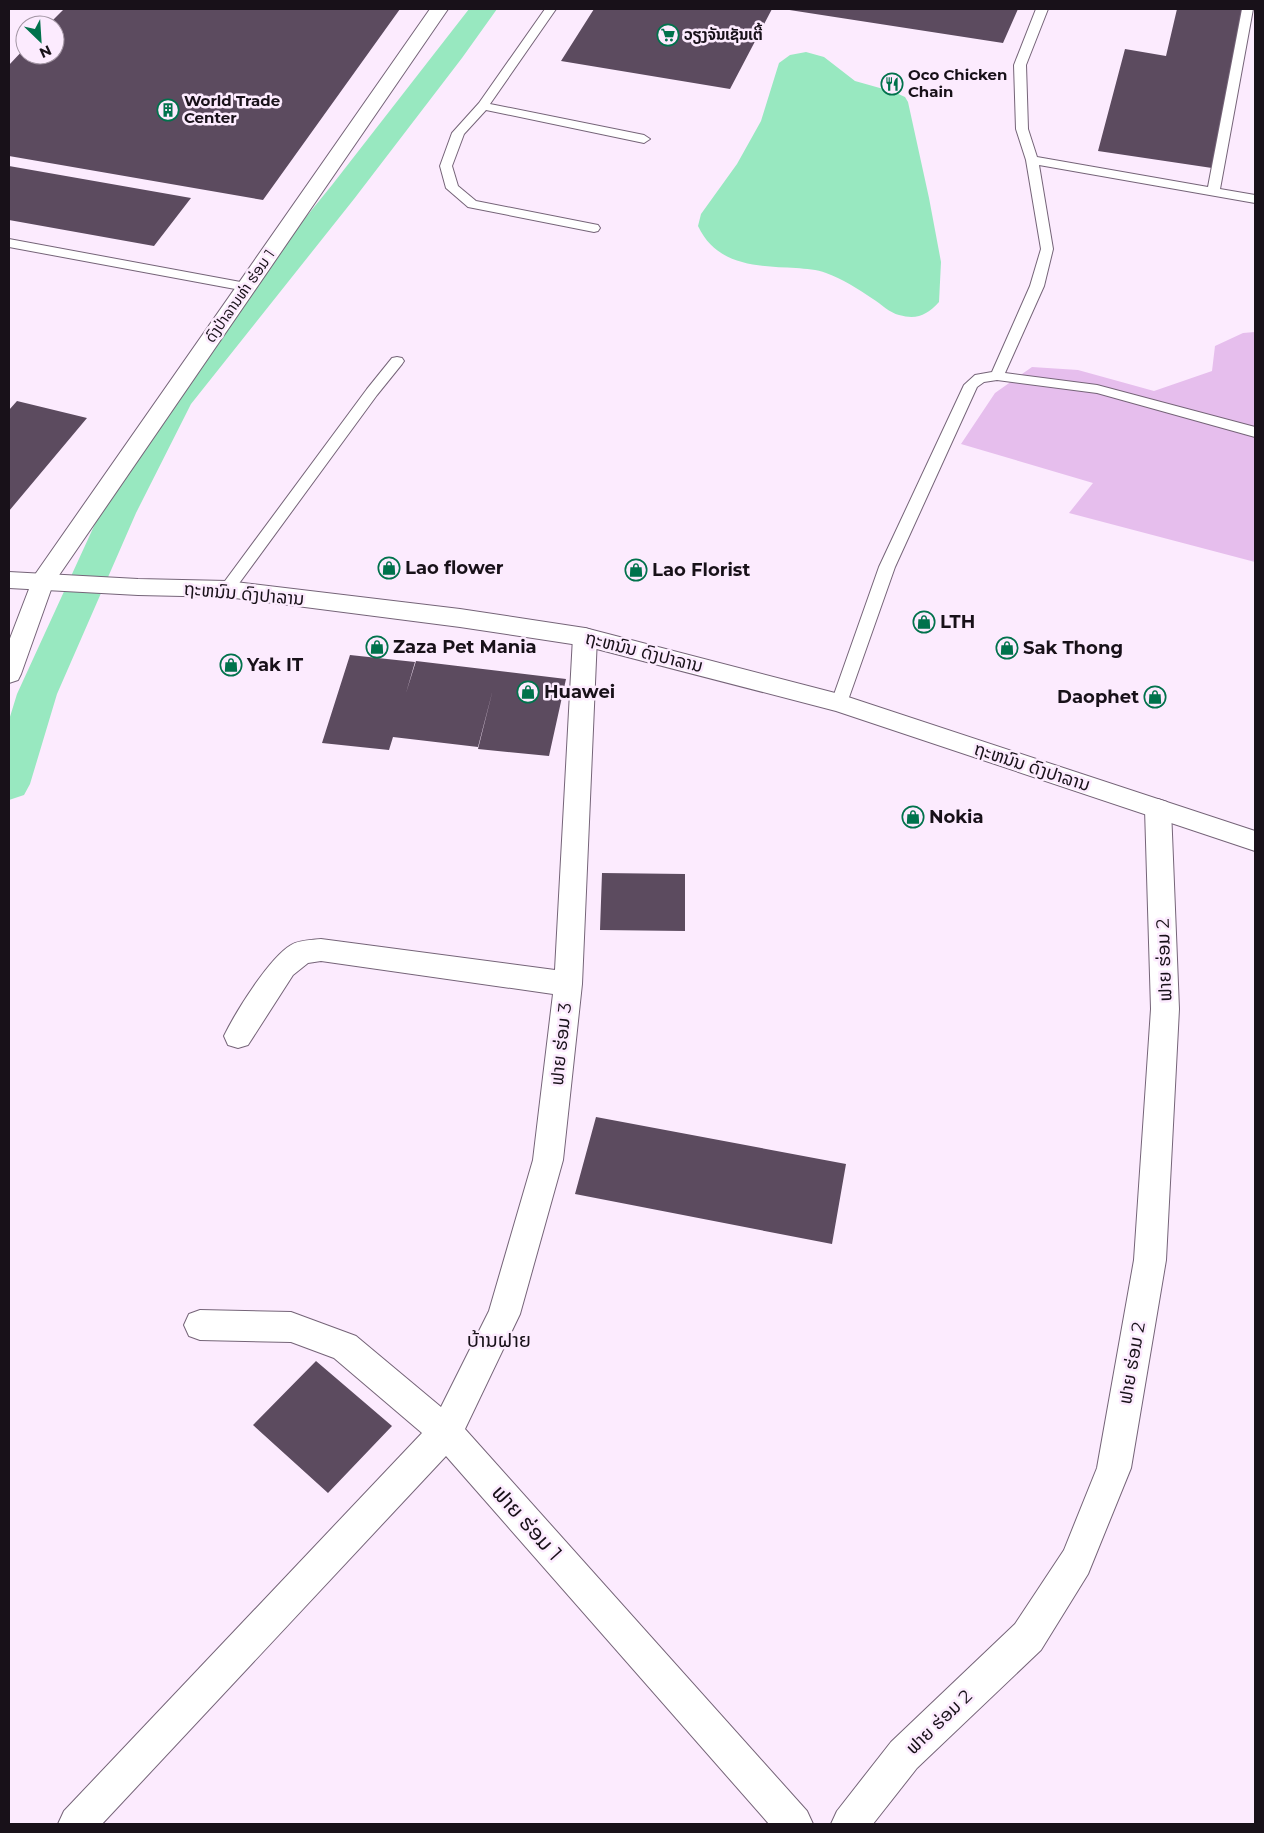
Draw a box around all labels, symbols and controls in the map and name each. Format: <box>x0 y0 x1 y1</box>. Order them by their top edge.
north arrow <box>15 15 65 65</box>
place label: ວຽງຈັນເຊັນເຕີ້ <box>684 22 763 44</box>
supermarket icon: ວຽງຈັນເຊັນເຕີ້ <box>656 23 680 47</box>
text: N <box>37 41 54 62</box>
place label: Oco Chicken Chain <box>908 65 1007 101</box>
restaurant icon: Oco Chicken Chain <box>880 72 904 96</box>
place label: World Trade Center <box>184 91 280 127</box>
building icon: World Trade Center <box>156 98 180 122</box>
street label: ດົງປ່າລານທ່າ ຮ່ອມ 1 <box>200 245 279 346</box>
shop icon: Lao flower <box>377 556 401 580</box>
place label: Lao flower <box>405 557 504 579</box>
shop icon: Lao Florist <box>624 558 648 582</box>
place label: Lao Florist <box>652 559 750 581</box>
street label: ຖະຫນົນ ດົງປາລານ <box>183 578 305 610</box>
shop icon: LTH <box>912 610 936 634</box>
place label: LTH <box>940 611 975 633</box>
street label: ຖະຫນົນ ດົງປາລານ <box>583 627 705 677</box>
shop icon: Zaza Pet Mania <box>365 635 389 659</box>
place label: Zaza Pet Mania <box>393 636 537 658</box>
shop icon: Sak Thong <box>995 636 1019 660</box>
place label: Sak Thong <box>1023 637 1123 659</box>
shop icon: Yak IT <box>219 653 243 677</box>
place label: Yak IT <box>246 654 304 676</box>
shop icon: Huawei <box>516 680 540 704</box>
place label: Huawei <box>544 681 615 703</box>
shop icon: Daophet <box>1143 685 1167 709</box>
place label: Daophet <box>1057 686 1139 708</box>
street label: ຖະຫນົນ ດົງປາລານ <box>971 738 1093 796</box>
shop icon: Nokia <box>901 805 925 829</box>
place label: Nokia <box>929 806 984 828</box>
street label: ຟາຍ ຮ່ອມ 2 <box>1152 918 1176 1002</box>
street label: ຟາຍ ຮ່ອມ 3 <box>546 1002 576 1086</box>
street label: ຟາຍ ຮ່ອມ 2 <box>1114 1320 1150 1406</box>
district label: ບ້ານຝາຍ <box>467 1328 531 1352</box>
street label: ຟາຍ ຮ່ອມ 1 <box>487 1480 568 1565</box>
street label: ຟາຍ ຮ່ອມ 2 <box>901 1685 977 1759</box>

